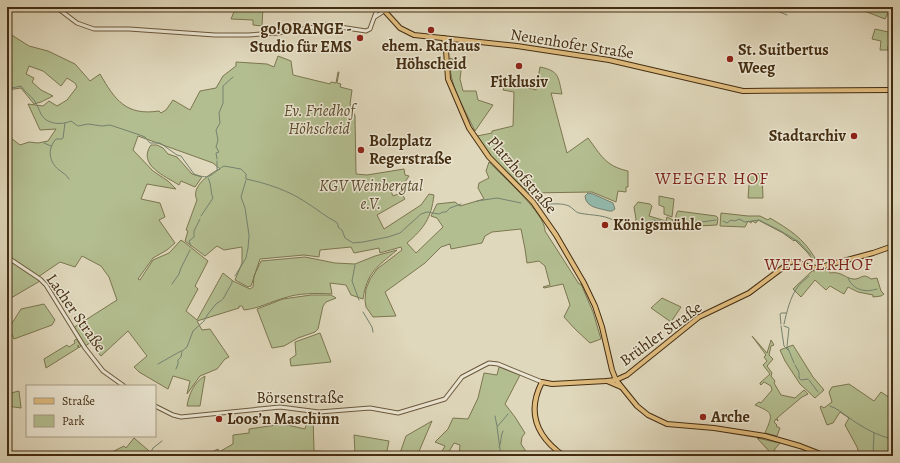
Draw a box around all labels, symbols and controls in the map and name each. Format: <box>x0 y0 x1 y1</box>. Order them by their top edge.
place label: go!ORANGE - Studio für EMS <box>250 18 352 58</box>
street label: Neuenhofer Straße <box>509 23 635 65</box>
marker: ehem. Rathaus Höhscheid <box>426 25 436 35</box>
marker: go!ORANGE - Studio für EMS <box>355 33 365 43</box>
place label: ehem. Rathaus Höhscheid <box>382 35 480 75</box>
place label: St. Suitbertus Weeg <box>737 39 829 79</box>
marker: St. Suitbertus Weeg <box>725 54 735 64</box>
marker: Fitklusiv <box>514 61 524 71</box>
place label: Fitklusiv <box>490 71 549 93</box>
park label: Ev. Friedhof Höhscheid <box>284 100 358 140</box>
place label: Stadtarchiv <box>769 125 847 147</box>
place label: Bolzplatz Regerstraße <box>369 130 452 170</box>
street label: Platzhofstraße <box>482 131 562 219</box>
marker: Stadtarchiv <box>849 131 859 141</box>
marker: Bolzplatz Regerstraße <box>356 145 366 155</box>
district label: WEEGER HOF <box>654 167 769 190</box>
park label: KGV Weinbergtal e.V. <box>319 175 423 215</box>
place label: Königsmühle <box>613 214 702 236</box>
marker: Königsmühle <box>600 220 610 230</box>
district label: WEEGERHOF <box>763 253 874 276</box>
street label: Lacher Straße <box>41 269 111 357</box>
street label: Brühler Straße <box>615 297 707 371</box>
legend <box>26 385 156 437</box>
street label: Börsenstraße <box>256 387 344 409</box>
text: Straße <box>62 393 95 409</box>
place label: Arche <box>710 406 750 428</box>
place label: Loos’n Maschinn <box>227 408 339 430</box>
marker: Arche <box>698 412 708 422</box>
text: Park <box>62 413 85 429</box>
marker: Loos’n Maschinn <box>214 414 224 424</box>

